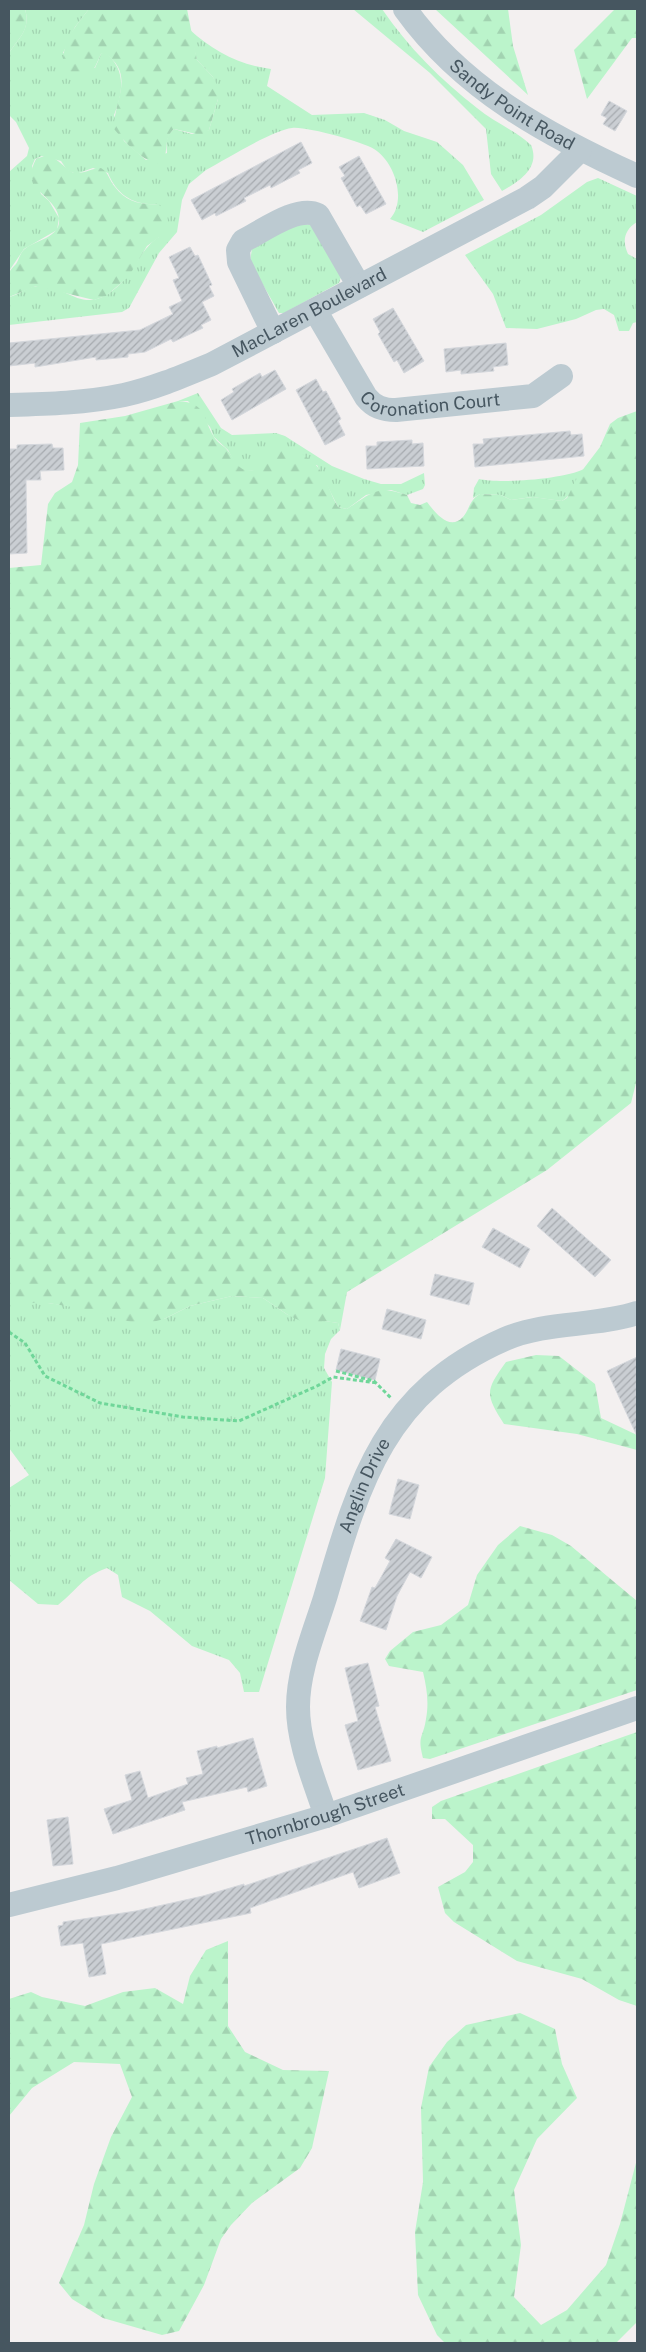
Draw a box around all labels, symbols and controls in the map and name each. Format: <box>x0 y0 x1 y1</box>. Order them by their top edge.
street label: Sandy Point Road <box>445 54 578 154</box>
street label: MacLaren Boulevard <box>228 263 390 362</box>
street label: Coronation Court <box>356 387 501 420</box>
street label: Anglin Drive <box>334 1434 394 1536</box>
street label: Thornbrough Street <box>243 1779 407 1849</box>

